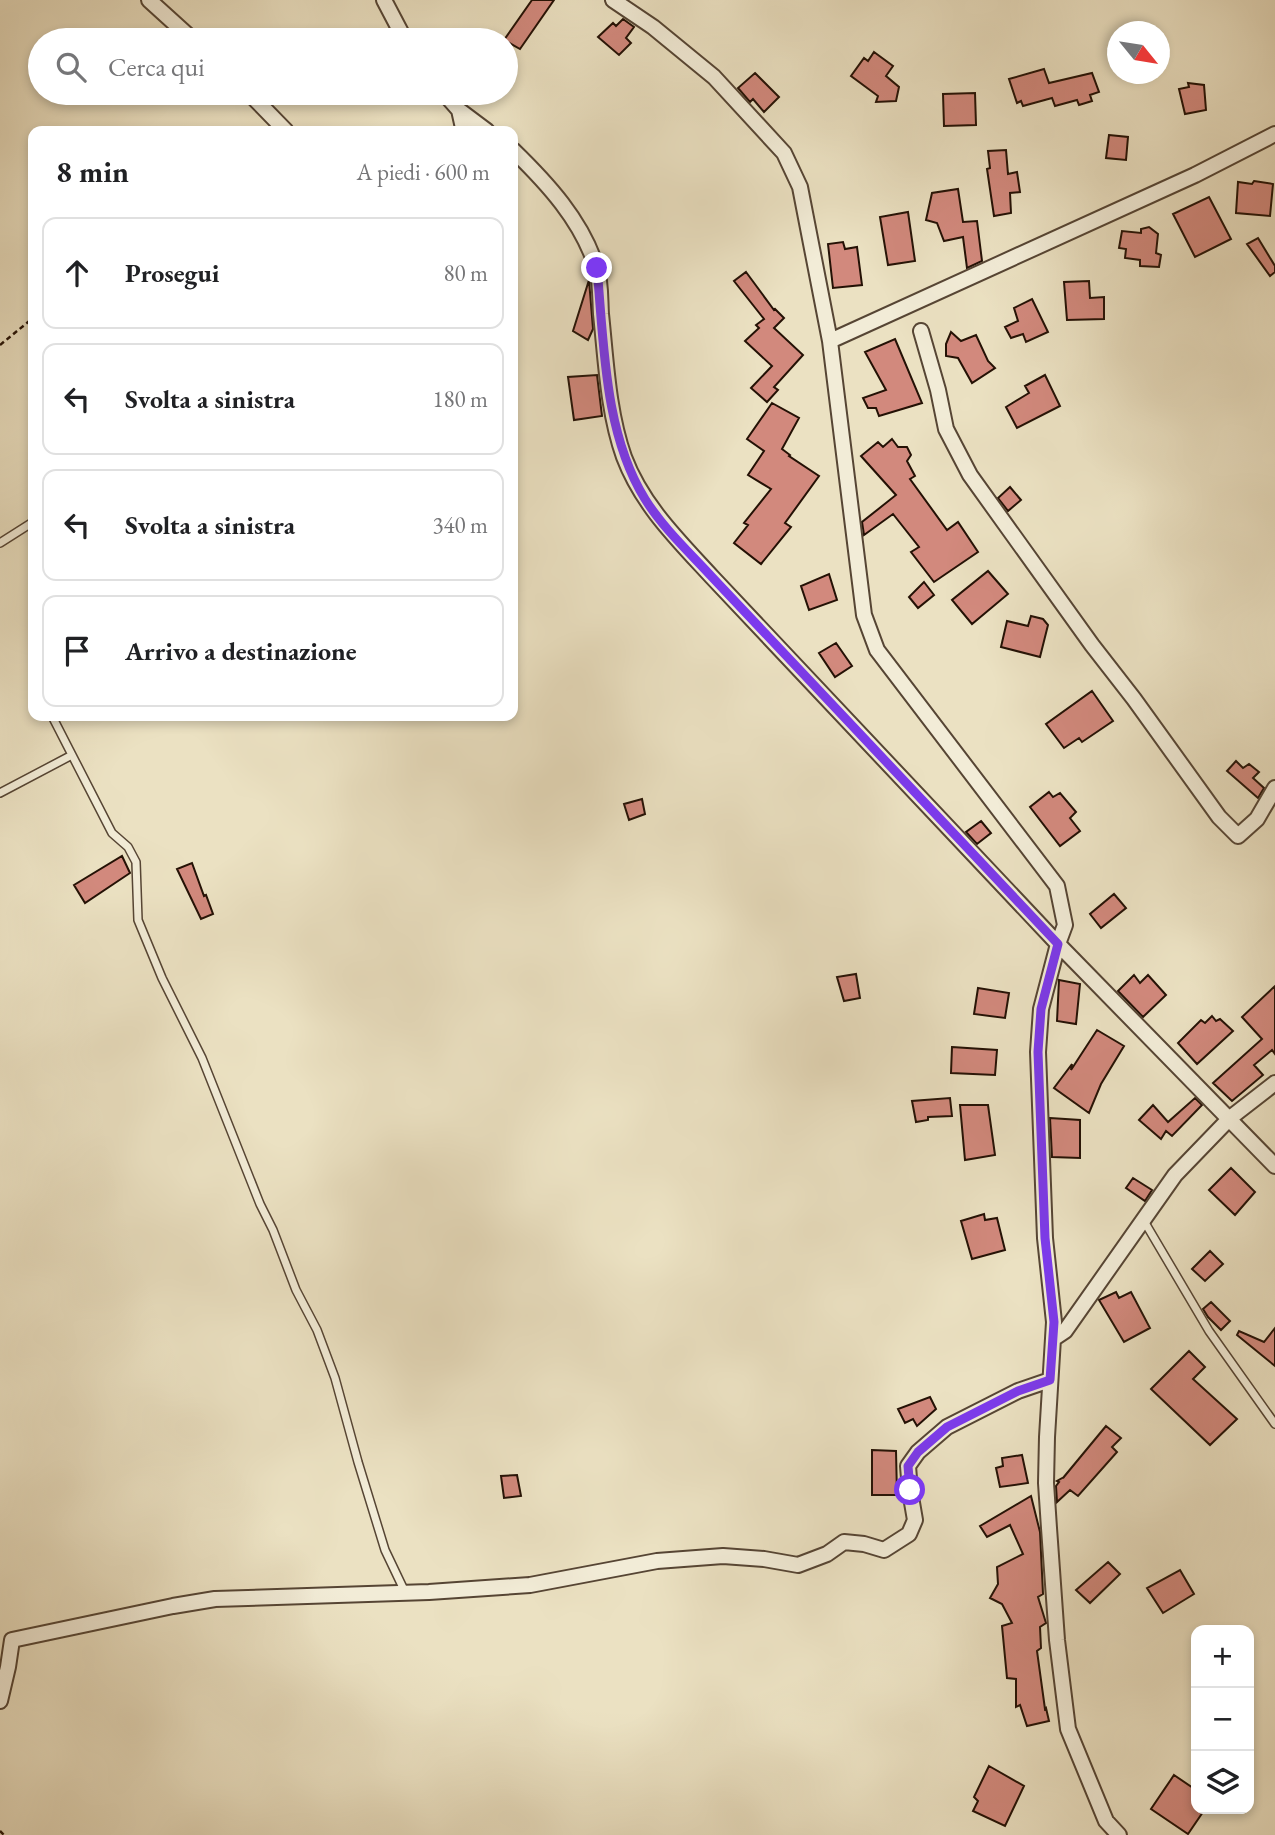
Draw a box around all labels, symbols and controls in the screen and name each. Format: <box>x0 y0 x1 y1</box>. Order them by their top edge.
north arrow <box>1107 21 1170 84</box>
search box <box>28 28 518 105</box>
icon: search <box>52 48 90 86</box>
text: Cerca qui <box>108 50 205 84</box>
text: 8 min <box>56 152 129 191</box>
text: A piedi · 600 m <box>356 157 490 187</box>
route end <box>581 252 612 283</box>
icon: ahead <box>58 254 96 292</box>
text: Prosegui <box>125 256 220 290</box>
text: 80 m <box>443 258 488 288</box>
icon: left <box>58 380 96 418</box>
text: Svolta a sinistra <box>125 382 295 416</box>
text: 180 m <box>432 384 488 414</box>
icon: left <box>58 506 96 544</box>
text: Svolta a sinistra <box>125 508 295 542</box>
text: 340 m <box>432 510 488 540</box>
icon: arrive <box>58 632 96 670</box>
text: Arrivo a destinazione <box>125 634 357 668</box>
route start <box>894 1474 925 1505</box>
map controls <box>1191 1625 1254 1814</box>
button: + <box>1191 1625 1254 1688</box>
button: − <box>1191 1688 1254 1751</box>
button: layers <box>1191 1751 1254 1814</box>

